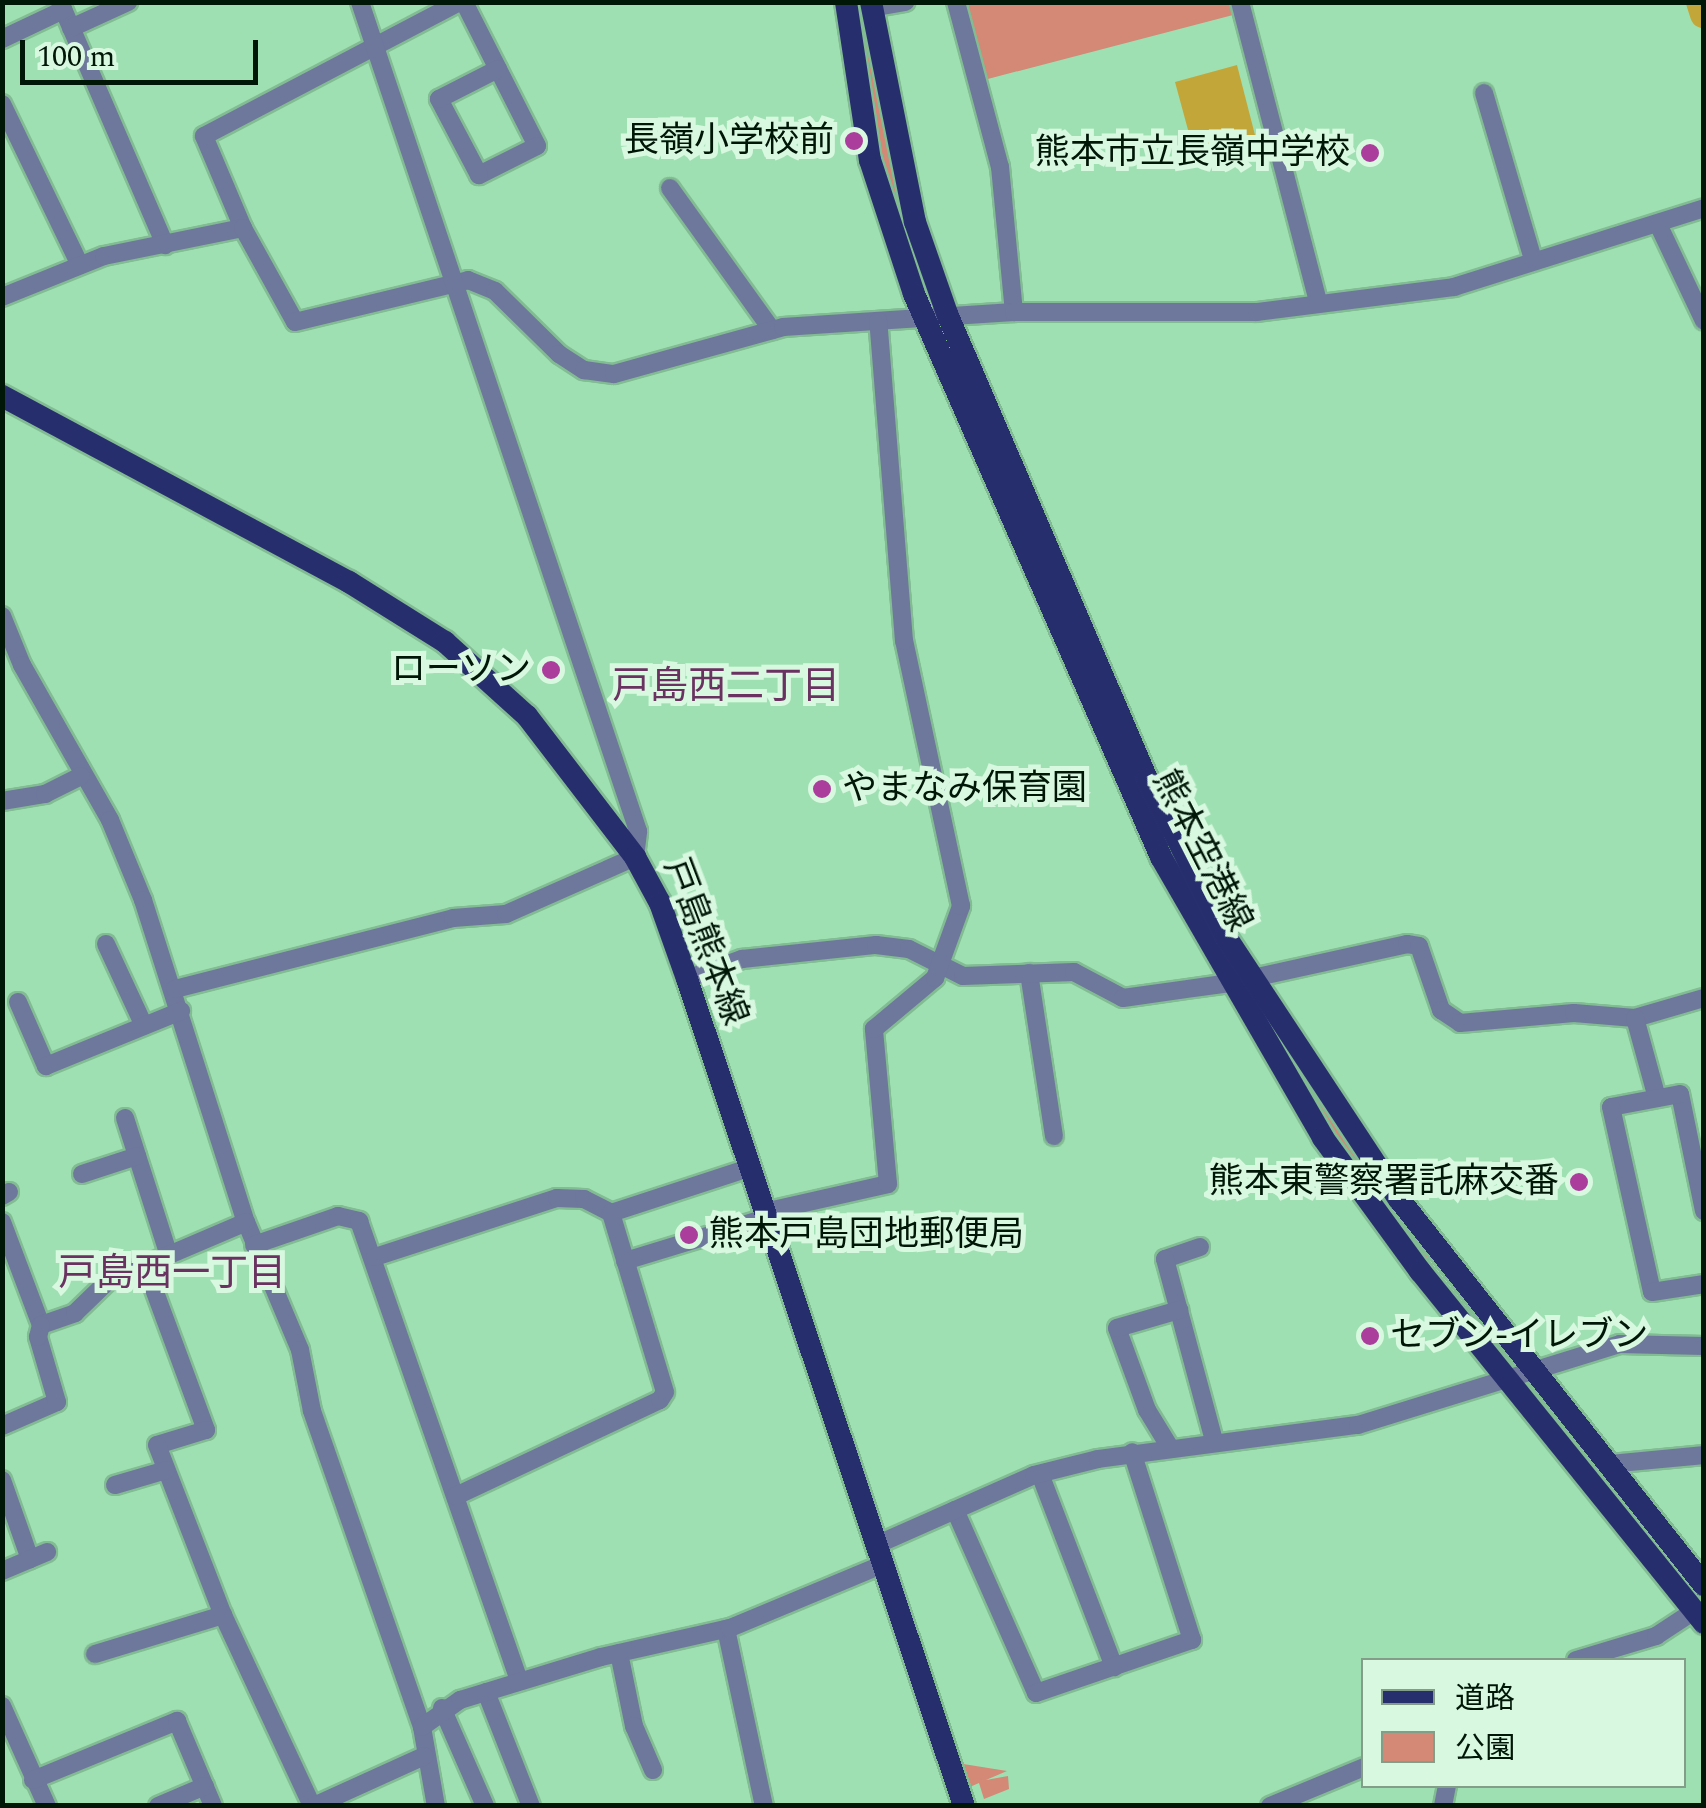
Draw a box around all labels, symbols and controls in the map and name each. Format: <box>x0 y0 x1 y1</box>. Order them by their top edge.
scale bar <box>25 20 262 82</box>
text: 100 m <box>37 34 115 80</box>
place label: 長嶺小学校前 <box>624 120 834 162</box>
marker: 長嶺小学校前 <box>843 130 865 152</box>
place label: 熊本市立長嶺中学校 <box>1035 132 1350 174</box>
marker: 熊本市立長嶺中学校 <box>1359 142 1381 164</box>
place label: ローソン <box>391 649 531 691</box>
marker: ローソン <box>540 659 562 681</box>
district label: 戸島西二丁目 <box>612 665 840 711</box>
street label: 熊本空港線 <box>1144 764 1260 938</box>
place label: やまなみ保育園 <box>842 768 1087 810</box>
marker: やまなみ保育園 <box>811 778 833 800</box>
street label: 戸島熊本線 <box>654 853 756 1031</box>
place label: 熊本東警察署託麻交番 <box>1209 1161 1559 1203</box>
marker: 熊本東警察署託麻交番 <box>1568 1171 1590 1193</box>
place label: 熊本戸島団地郵便局 <box>709 1214 1024 1256</box>
marker: 熊本戸島団地郵便局 <box>678 1224 700 1246</box>
district label: 戸島西一丁目 <box>58 1252 286 1298</box>
place label: セブン-イレブン <box>1390 1315 1648 1357</box>
marker: セブン-イレブン <box>1359 1325 1381 1347</box>
legend <box>1361 1658 1686 1788</box>
text: 道路 <box>1455 1676 1515 1722</box>
text: 公園 <box>1455 1726 1515 1772</box>

